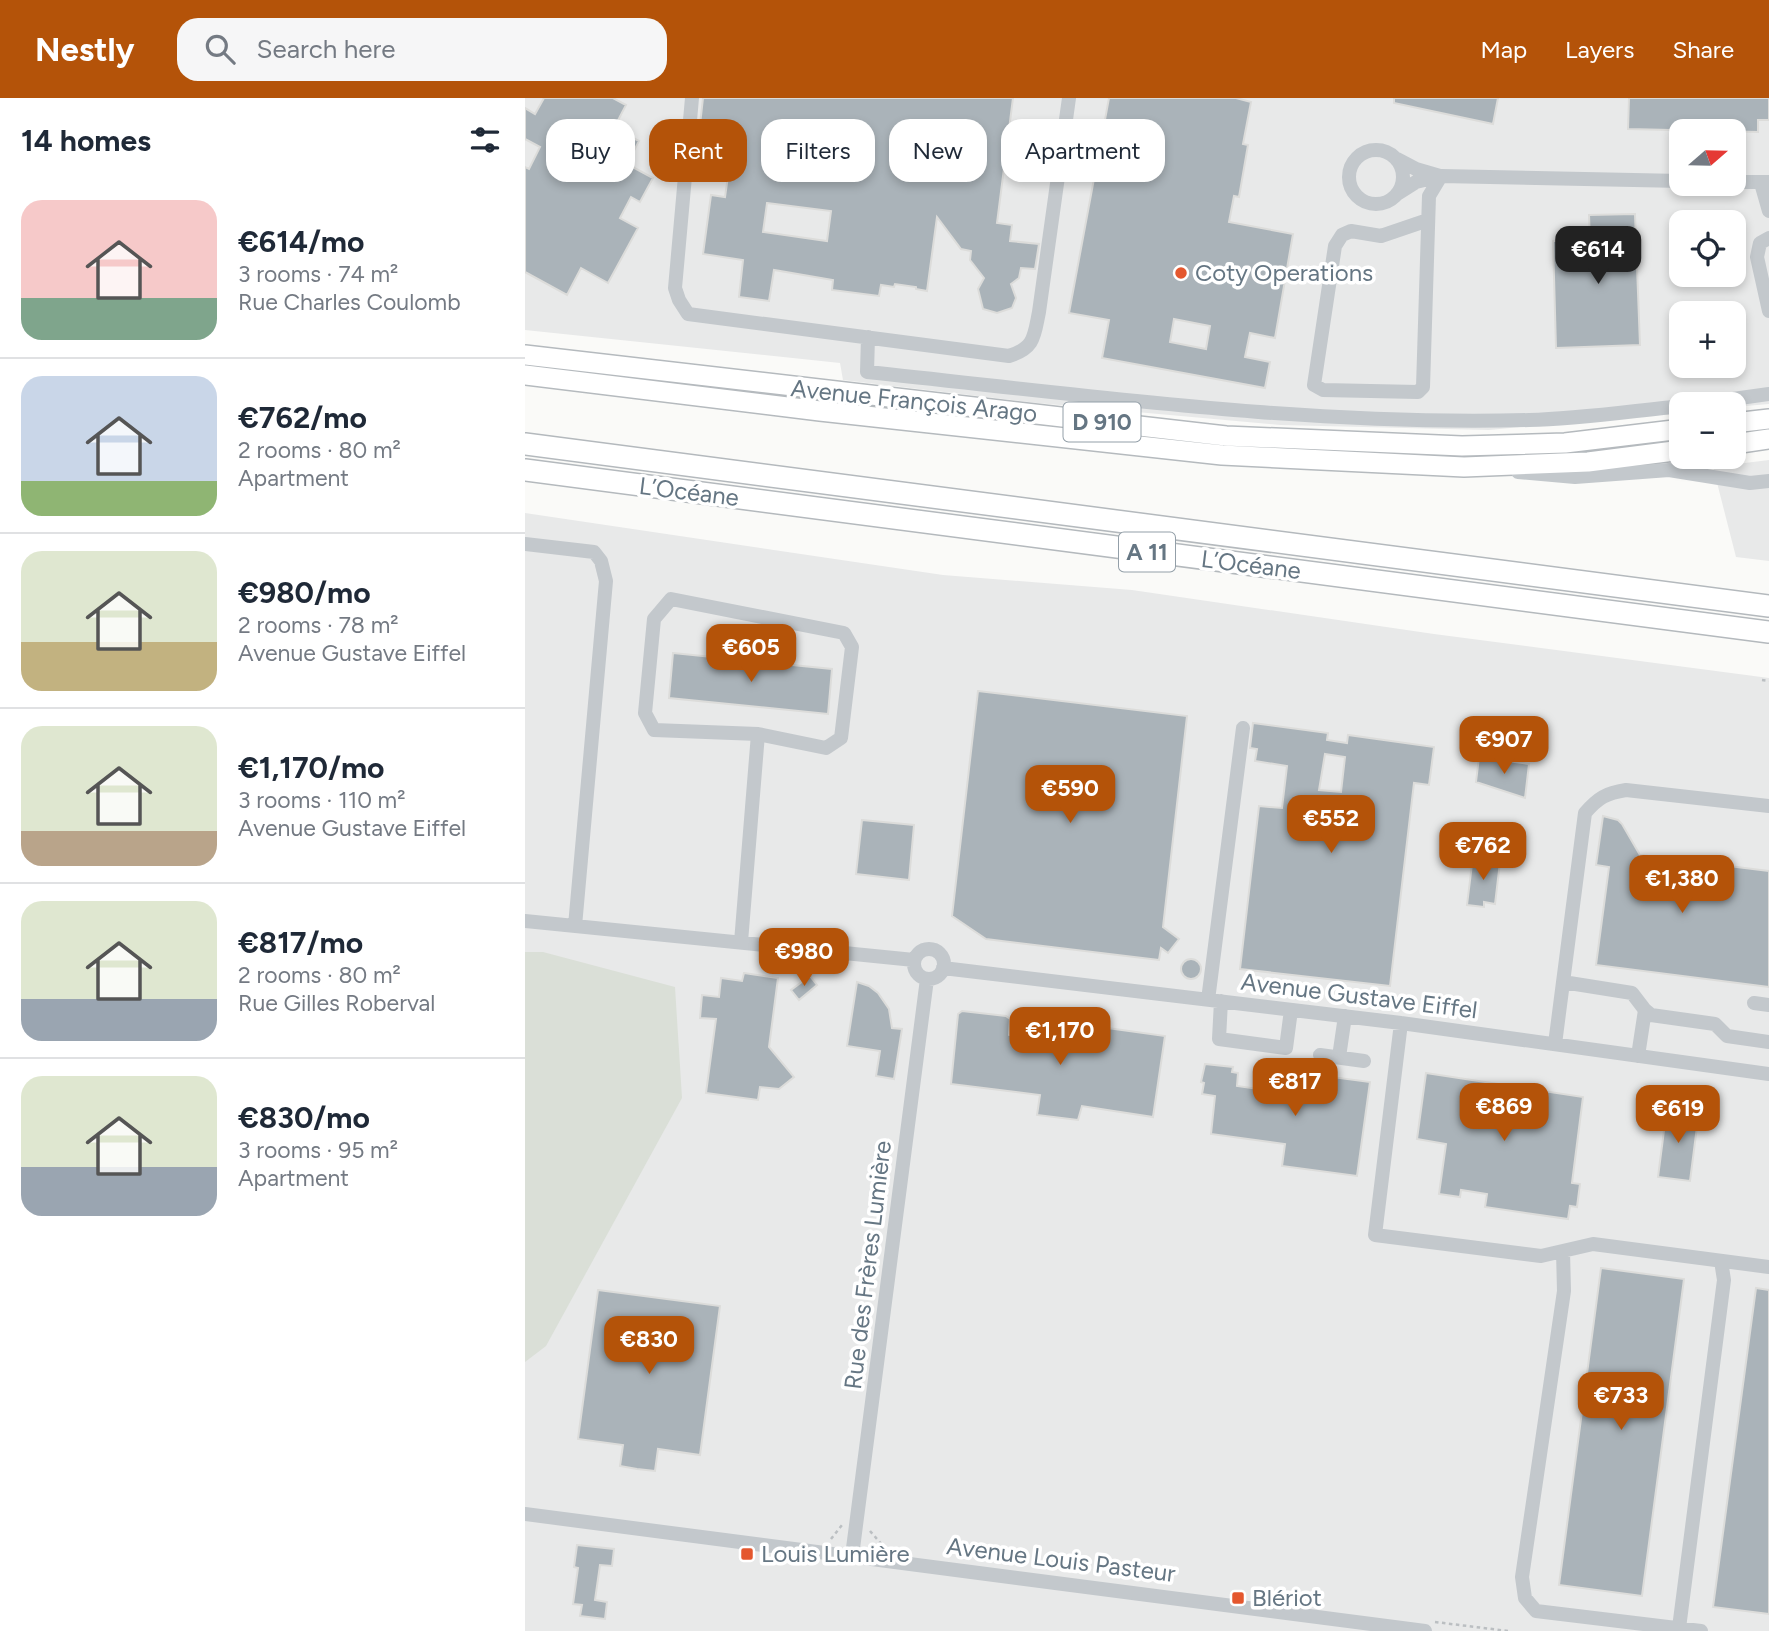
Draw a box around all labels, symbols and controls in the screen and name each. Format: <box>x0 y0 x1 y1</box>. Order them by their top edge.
search box <box>177 18 667 81</box>
text: Nestly <box>35 30 135 69</box>
icon: search <box>201 30 239 68</box>
text: Search here <box>257 33 395 65</box>
text: Map <box>1480 35 1527 64</box>
text: Layers <box>1565 35 1634 64</box>
text: Share <box>1672 35 1734 64</box>
chip: Buy <box>546 119 635 182</box>
chip: Rent <box>649 119 747 182</box>
chip: Filters <box>761 119 875 182</box>
chip: New <box>889 119 987 182</box>
chip: Apartment <box>1001 119 1165 182</box>
north arrow <box>1669 119 1747 196</box>
map controls <box>1669 119 1746 469</box>
icon: filters <box>466 121 504 159</box>
text: 14 homes <box>21 122 151 159</box>
button: locate <box>1669 210 1746 287</box>
text: €614/mo <box>238 223 364 260</box>
pin: €614 <box>1557 226 1639 286</box>
icon: home <box>77 228 161 312</box>
text: €614 <box>1571 235 1625 263</box>
place label: Coty Operations <box>1195 258 1373 287</box>
text: 3 rooms · 74 m² <box>238 260 398 288</box>
marker: Coty Operations <box>1173 265 1189 281</box>
text: Rue Charles Coulomb <box>238 288 461 316</box>
button: + <box>1669 301 1746 378</box>
street label: Avenue François Arago <box>789 373 1039 428</box>
button: − <box>1669 392 1746 469</box>
text: €762/mo <box>238 399 367 436</box>
road number: D 910 <box>1063 402 1141 442</box>
icon: home <box>77 404 161 488</box>
text: 2 rooms · 80 m² <box>238 436 401 464</box>
text: Apartment <box>238 464 349 492</box>
street label: L’Océane <box>638 471 741 512</box>
road number: A 11 <box>1119 533 1175 572</box>
street label: L’Océane <box>1200 544 1303 585</box>
text: €980/mo <box>238 574 371 611</box>
icon: home <box>77 579 161 663</box>
text: 2 rooms · 78 m² <box>238 611 399 639</box>
pin: €605 <box>710 624 792 684</box>
text: €605 <box>722 633 780 661</box>
text: Avenue Gustave Eiffel <box>238 639 466 667</box>
pin: €907 <box>1463 716 1545 776</box>
text: €907 <box>1475 725 1533 753</box>
text: €1,170/mo <box>238 749 385 786</box>
icon: home <box>77 754 161 838</box>
pin: €590 <box>1029 766 1111 825</box>
text: €590 <box>1041 774 1099 802</box>
text: 3 rooms · 110 m² <box>238 786 405 814</box>
pin: €552 <box>1290 796 1372 855</box>
text: €552 <box>1303 804 1359 832</box>
text: Avenue Gustave Eiffel <box>238 814 466 842</box>
pin: €762 <box>1442 822 1524 882</box>
text: €762 <box>1455 831 1511 859</box>
pin: €1,380 <box>1625 856 1739 915</box>
text: €1,380 <box>1645 864 1719 892</box>
text: €817/mo <box>238 924 363 961</box>
pin: €980 <box>763 928 845 988</box>
icon: home <box>77 929 161 1013</box>
text: €980 <box>775 937 833 965</box>
text: 2 rooms · 80 m² <box>238 961 401 989</box>
street label: Avenue Gustave Eiffel <box>1239 967 1479 1024</box>
text: Rue Gilles Roberval <box>238 989 435 1017</box>
pin: €1,170 <box>1003 1007 1117 1067</box>
text: €1,170 <box>1026 1016 1095 1044</box>
pin: €817 <box>1254 1058 1336 1118</box>
text: €817 <box>1269 1067 1321 1095</box>
pin: €869 <box>1463 1084 1545 1143</box>
pin: €619 <box>1637 1086 1719 1145</box>
text: €869 <box>1476 1092 1532 1120</box>
text: €619 <box>1652 1094 1704 1122</box>
text: €830/mo <box>238 1099 370 1136</box>
icon: home <box>77 1104 161 1188</box>
text: 3 rooms · 95 m² <box>238 1136 398 1164</box>
street label: Rue des Frères Lumière <box>838 1139 897 1391</box>
text: Apartment <box>238 1164 349 1192</box>
pin: €830 <box>608 1316 690 1376</box>
text: €830 <box>620 1325 678 1353</box>
pin: €733 <box>1580 1372 1662 1432</box>
text: €733 <box>1594 1381 1648 1409</box>
street label: Avenue Louis Pasteur <box>945 1531 1177 1588</box>
place label: Louis Lumière <box>761 1539 910 1568</box>
marker: Louis Lumière <box>739 1546 755 1562</box>
place label: Blériot <box>1252 1583 1322 1612</box>
marker: Blériot <box>1230 1590 1246 1606</box>

